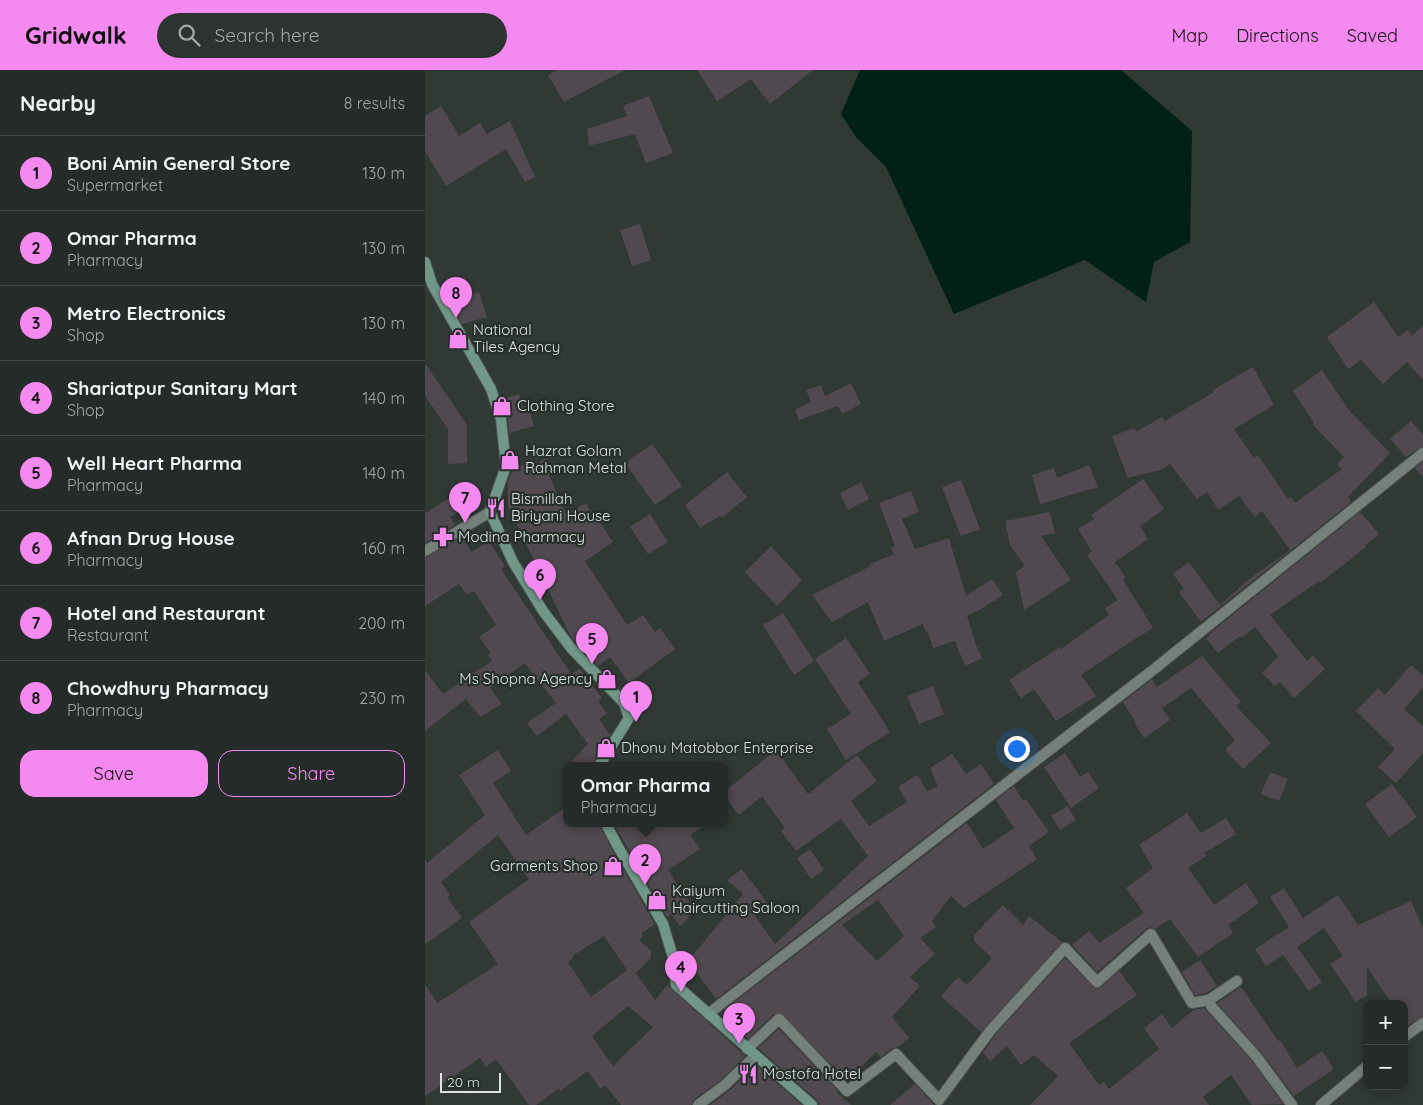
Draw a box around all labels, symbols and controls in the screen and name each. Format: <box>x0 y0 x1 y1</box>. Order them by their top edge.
search box <box>157 13 507 58</box>
text: Gridwalk <box>25 20 127 50</box>
icon: search <box>175 21 203 49</box>
text: Search here <box>215 23 319 47</box>
text: Map <box>1171 24 1208 47</box>
text: Directions <box>1236 24 1319 47</box>
text: Saved <box>1347 24 1398 47</box>
text: Nearby <box>20 90 96 116</box>
text: 8 results <box>344 93 405 113</box>
text: Boni Amin General Store <box>67 151 290 175</box>
text: 1 <box>33 163 39 183</box>
text: 130 m <box>362 163 405 183</box>
text: Supermarket <box>67 175 163 195</box>
text: Omar Pharma <box>67 226 197 250</box>
text: 2 <box>31 238 41 258</box>
text: 130 m <box>362 238 405 258</box>
text: Pharmacy <box>67 250 143 270</box>
pin: 8 <box>440 277 472 318</box>
text: Metro Electronics <box>67 301 226 325</box>
text: 3 <box>32 313 40 333</box>
text: 130 m <box>362 313 405 333</box>
place label: National Tiles Agency <box>473 320 560 356</box>
text: Shop <box>67 325 104 345</box>
shop icon: National Tiles Agency <box>447 328 469 350</box>
text: Shariatpur Sanitary Mart <box>67 376 298 400</box>
text: 4 <box>31 388 41 408</box>
text: 140 m <box>362 388 405 408</box>
shop icon: Clothing Store <box>491 395 513 417</box>
place label: Clothing Store <box>517 396 615 415</box>
text: Shop <box>67 400 104 420</box>
place label: Hazrat Golam Rahman Metal <box>525 441 627 477</box>
shop icon: Hazrat Golam Rahman Metal <box>499 449 521 471</box>
text: Well Heart Pharma <box>67 451 242 475</box>
text: 5 <box>31 463 41 483</box>
text: 140 m <box>362 463 405 483</box>
text: Pharmacy <box>67 475 143 495</box>
pin: 7 <box>449 482 481 523</box>
place label: Bismillah Biriyani House <box>511 489 610 525</box>
restaurant icon: Bismillah Biriyani House <box>485 497 507 519</box>
text: Afnan Drug House <box>67 526 235 550</box>
pharmacy icon: Modina Pharmacy <box>432 526 454 548</box>
place label: Modina Pharmacy <box>458 527 585 546</box>
text: 6 <box>32 538 40 558</box>
text: 160 m <box>362 538 405 558</box>
text: Pharmacy <box>67 550 143 570</box>
pin: 6 <box>524 559 556 600</box>
text: Hotel and Restaurant <box>67 601 265 625</box>
text: 7 <box>32 613 40 633</box>
text: 200 m <box>358 613 405 633</box>
pin: 5 <box>576 623 608 664</box>
text: Restaurant <box>67 625 149 645</box>
shop icon: Ms Shopna Agency <box>596 668 618 690</box>
place label: Ms Shopna Agency <box>459 669 592 688</box>
text: Chowdhury Pharmacy <box>67 676 269 700</box>
pin: 1 <box>620 681 652 722</box>
text: 8 <box>32 688 40 708</box>
text: 230 m <box>359 688 405 708</box>
text: Pharmacy <box>67 700 143 720</box>
your location <box>1004 736 1030 762</box>
shop icon: Dhonu Matobbor Enterprise <box>595 737 617 759</box>
place label: Dhonu Matobbor Enterprise <box>621 738 813 757</box>
button: Save <box>20 750 208 797</box>
button: Share <box>218 750 405 797</box>
popup <box>563 762 728 827</box>
text: Omar Pharma <box>581 773 710 797</box>
text: Pharmacy <box>581 797 657 817</box>
pin: 2 <box>629 844 661 885</box>
shop icon: Garments Shop <box>602 855 624 877</box>
place label: Garments Shop <box>490 856 598 875</box>
place label: Kaiyum Haircutting Saloon <box>672 881 800 917</box>
shop icon: Kaiyum Haircutting Saloon <box>646 889 668 911</box>
pin: 4 <box>665 951 697 992</box>
map controls <box>1363 1000 1408 1090</box>
button: + <box>1363 1000 1408 1045</box>
pin: 3 <box>723 1003 755 1044</box>
button: − <box>1363 1045 1408 1090</box>
restaurant icon: Mostofa Hotel <box>737 1063 759 1085</box>
place label: Mostofa Hotel <box>763 1064 861 1083</box>
scale bar <box>440 1070 501 1093</box>
text: 20 m <box>447 1073 480 1091</box>

